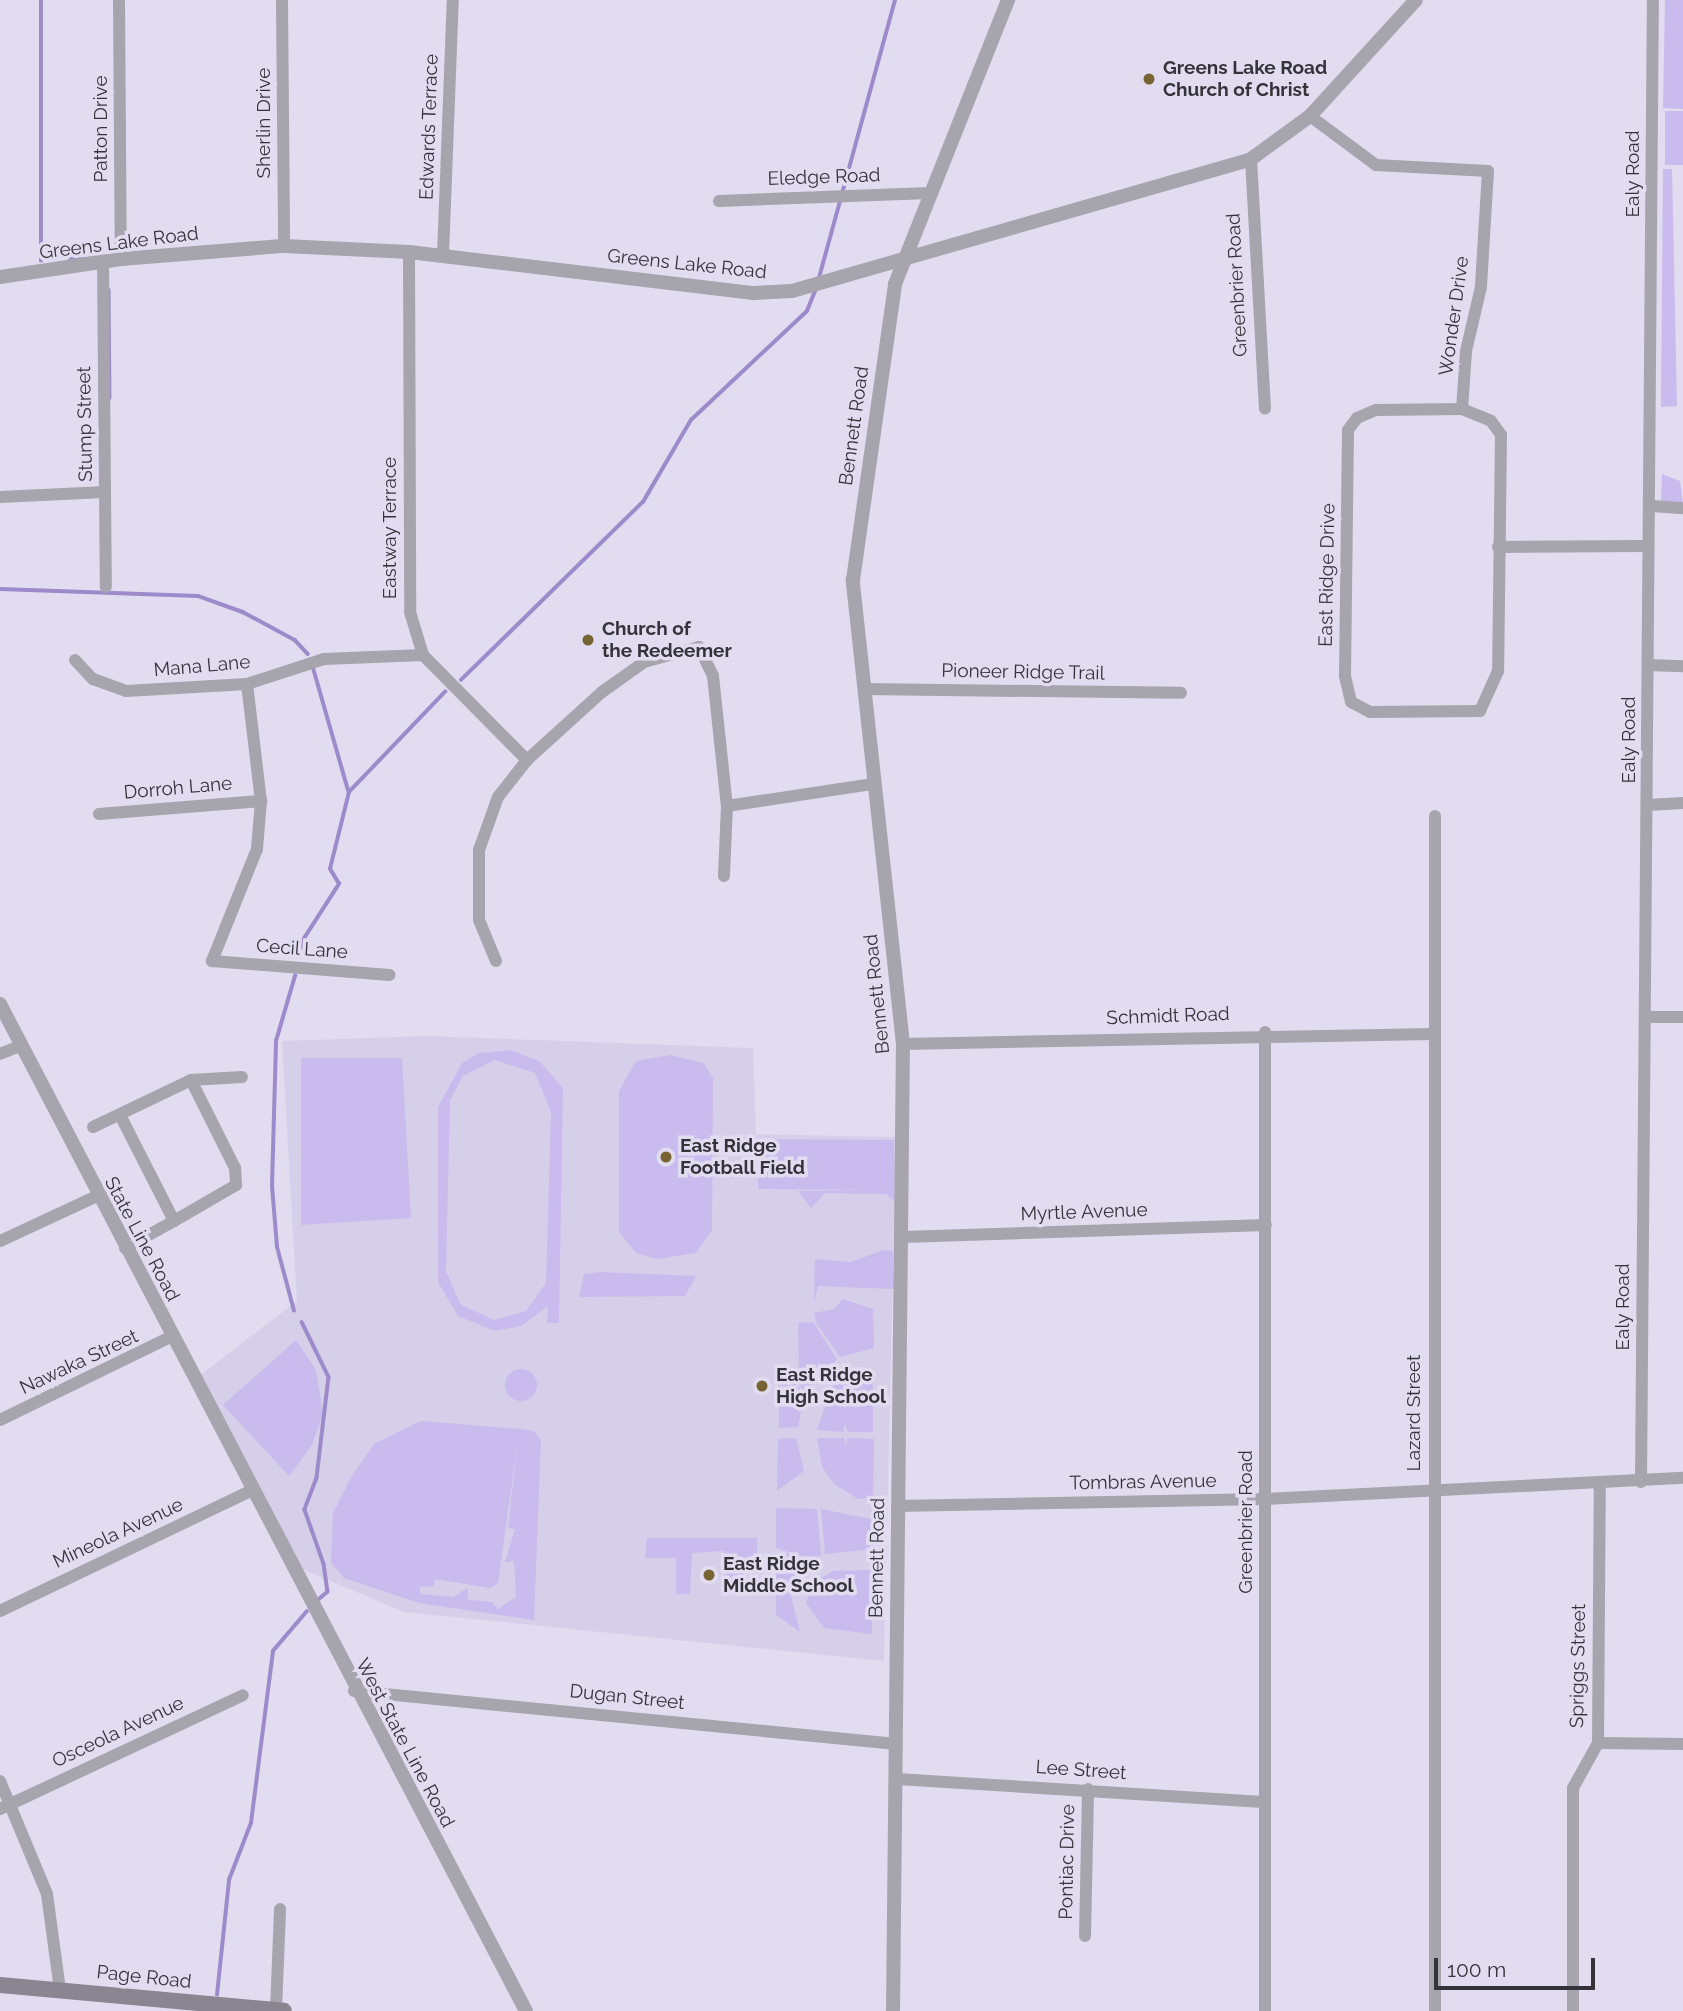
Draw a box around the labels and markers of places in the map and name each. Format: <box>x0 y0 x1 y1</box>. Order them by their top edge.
place label: Greens Lake Road Church of Christ <box>1163 57 1327 101</box>
marker: Greens Lake Road Church of Christ <box>1141 71 1157 87</box>
place label: Church of the Redeemer <box>602 618 732 662</box>
marker: Church of the Redeemer <box>580 632 596 648</box>
place label: East Ridge Football Field <box>680 1135 805 1179</box>
marker: East Ridge Football Field <box>658 1149 674 1165</box>
place label: East Ridge High School <box>776 1364 886 1408</box>
marker: East Ridge High School <box>754 1378 770 1394</box>
place label: East Ridge Middle School <box>723 1553 854 1597</box>
marker: East Ridge Middle School <box>701 1567 717 1583</box>

